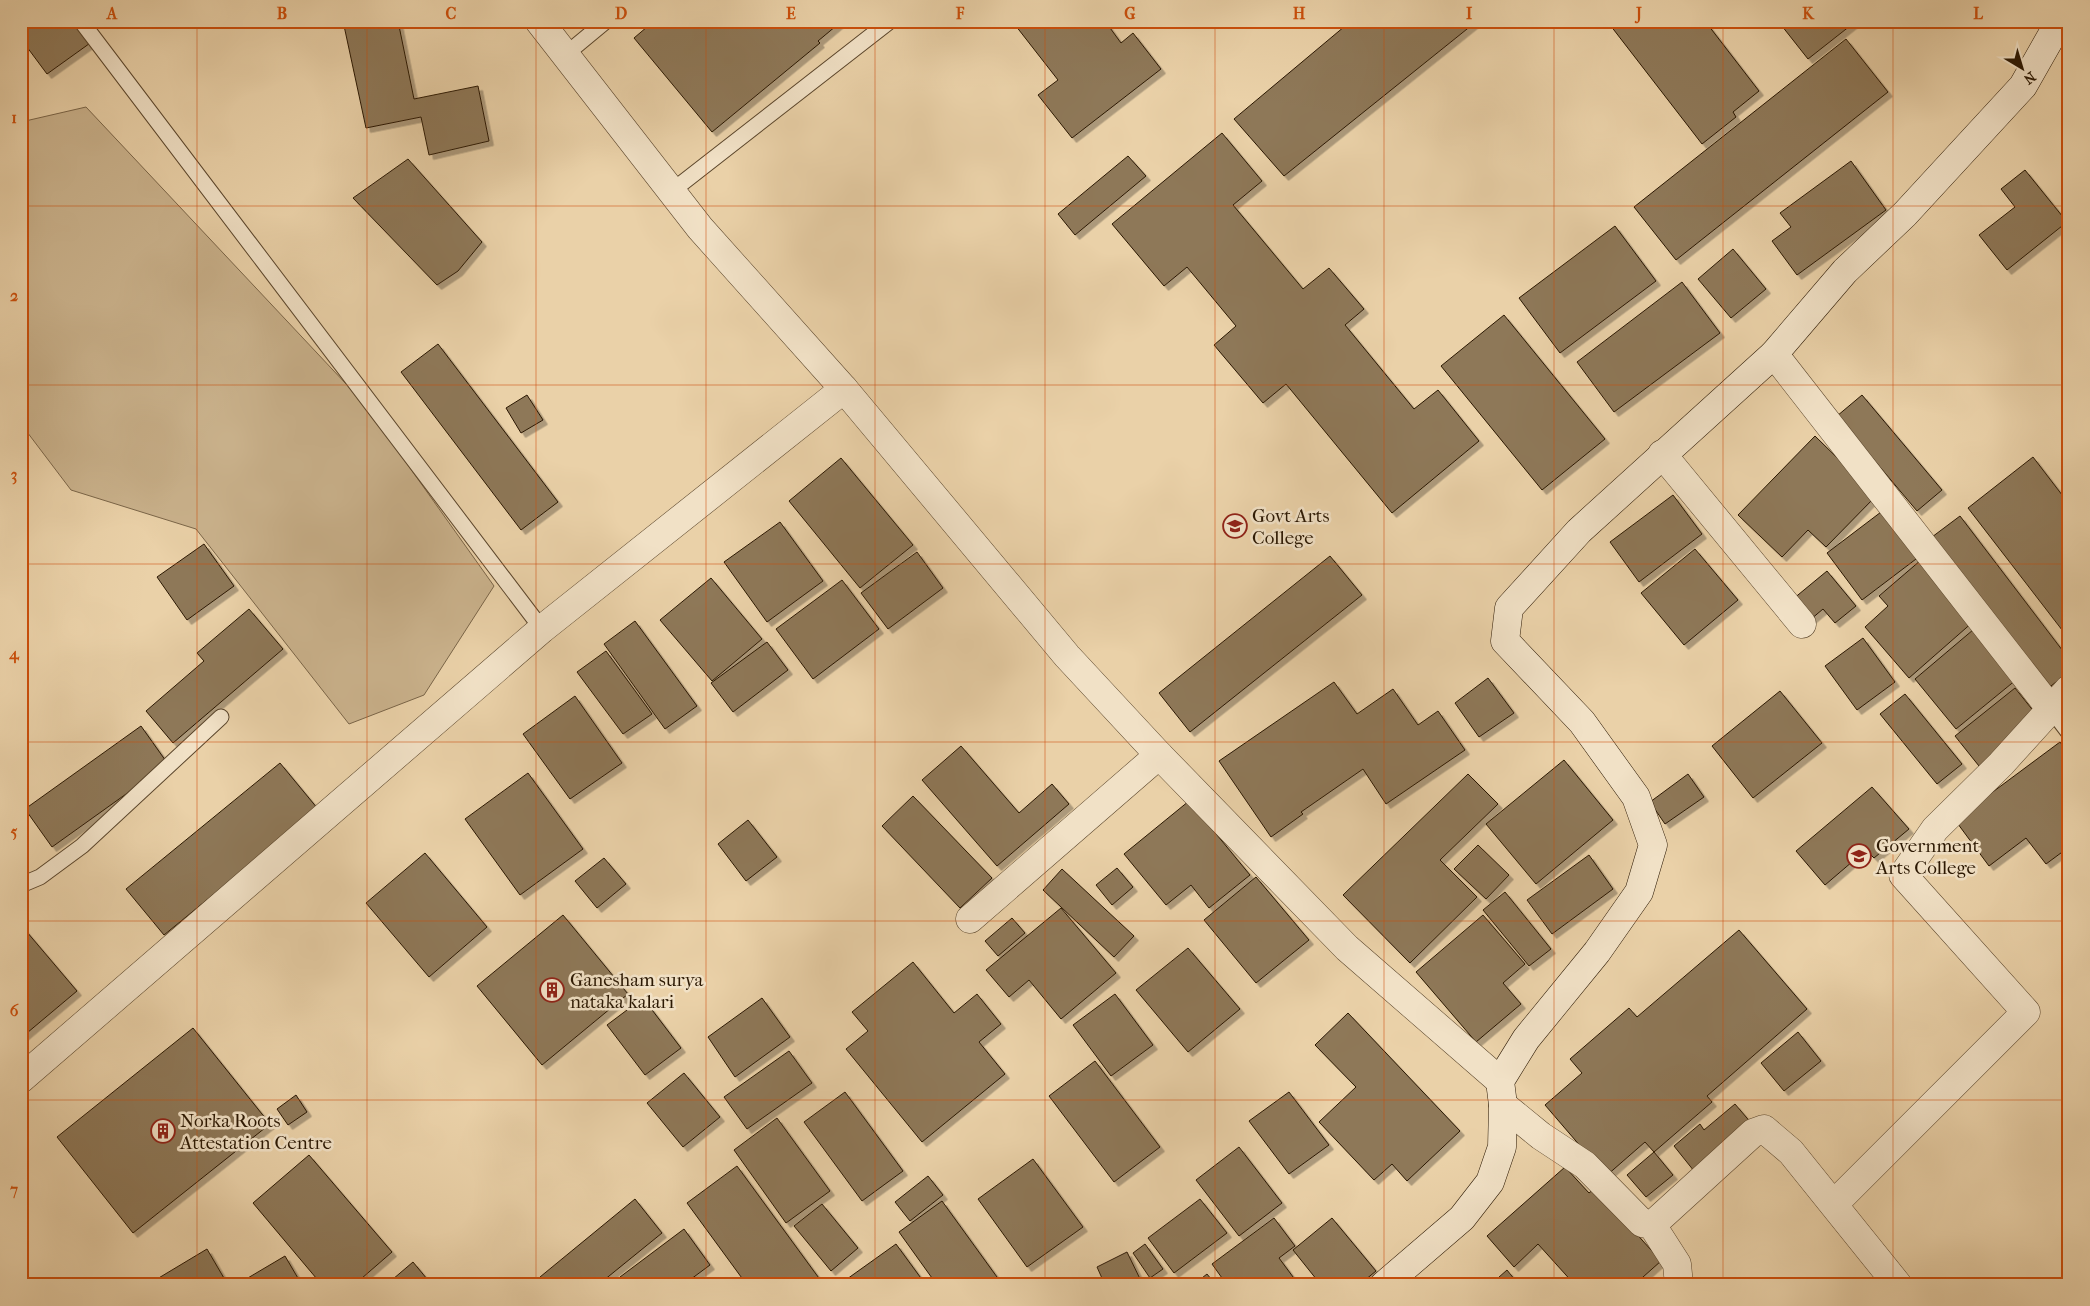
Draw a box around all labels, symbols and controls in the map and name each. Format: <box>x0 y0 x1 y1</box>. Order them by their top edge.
text: A <box>106 4 118 23</box>
text: B <box>277 4 287 23</box>
text: C <box>446 4 457 23</box>
text: D <box>615 4 627 23</box>
text: E <box>786 4 796 23</box>
text: F <box>955 4 965 23</box>
text: G <box>1124 4 1136 23</box>
text: H <box>1293 4 1306 23</box>
text: I <box>1466 4 1473 23</box>
text: J <box>1634 4 1642 24</box>
text: K <box>1802 4 1815 23</box>
text: L <box>1973 4 1983 23</box>
north arrow <box>1998 42 2048 92</box>
text: N <box>2020 68 2039 88</box>
text: 1 <box>11 108 17 127</box>
text: 2 <box>10 286 18 305</box>
text: 3 <box>11 465 17 485</box>
place label: Govt Arts College <box>1252 505 1329 549</box>
school or university icon: Govt Arts College <box>1222 513 1248 539</box>
text: 4 <box>8 644 20 664</box>
text: 5 <box>11 822 18 841</box>
place label: Government Arts College <box>1875 835 1979 879</box>
school or university icon: Government Arts College <box>1846 843 1872 869</box>
place label: Ganesham surya nataka kalari <box>570 969 704 1013</box>
building icon: Ganesham surya nataka kalari <box>539 977 565 1003</box>
text: 6 <box>10 1001 19 1020</box>
place label: Norka Roots Attestation Centre <box>179 1110 332 1154</box>
building icon: Norka Roots Attestation Centre <box>150 1118 176 1144</box>
text: 7 <box>9 1180 18 1199</box>

